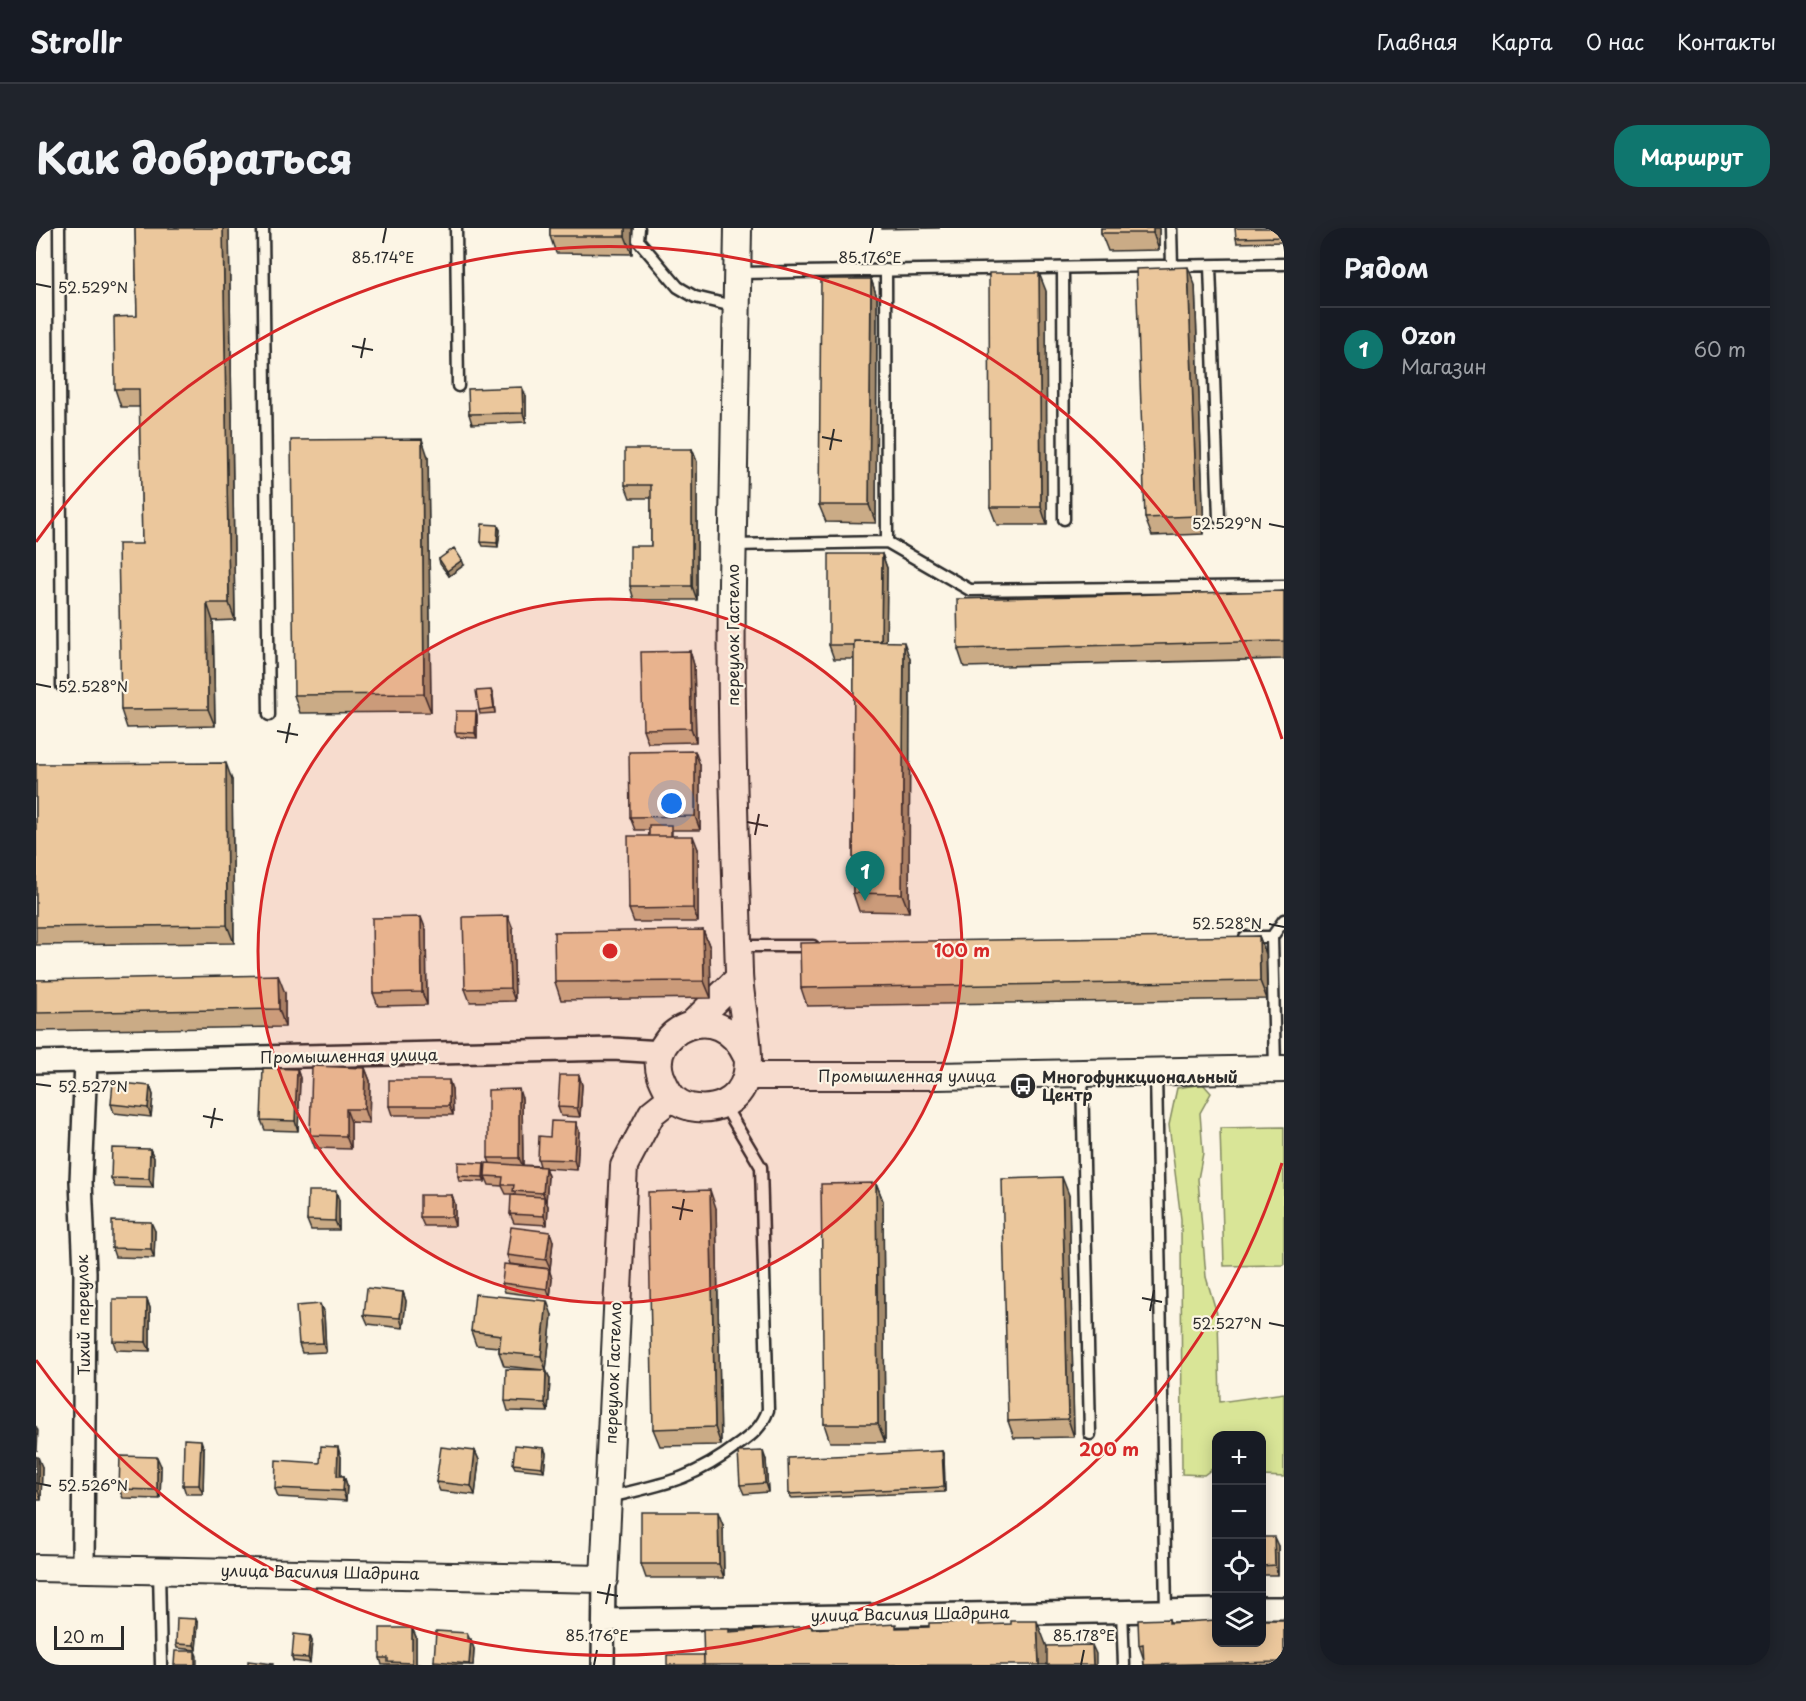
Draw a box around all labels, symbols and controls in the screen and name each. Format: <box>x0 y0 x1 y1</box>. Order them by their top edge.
text: Strollr <box>30 20 122 63</box>
text: Главная <box>1377 25 1458 57</box>
text: Карта <box>1491 25 1553 57</box>
text: О нас <box>1586 25 1644 57</box>
text: Контакты <box>1677 25 1776 57</box>
text: Как добраться <box>36 125 353 188</box>
button: Маршрут <box>1614 125 1770 187</box>
text: 85.174°E <box>352 245 414 268</box>
text: 85.176°E <box>838 245 902 268</box>
text: Рядом <box>1344 248 1429 287</box>
text: 52.529°N <box>58 275 128 298</box>
text: Ozon <box>1401 318 1456 351</box>
text: 1 <box>1359 334 1368 364</box>
text: 60 m <box>1694 334 1746 364</box>
text: Магазин <box>1401 351 1487 381</box>
text: 52.529°N <box>1192 511 1262 534</box>
street label: переулок Гастелло <box>720 564 744 706</box>
text: 52.528°N <box>58 674 128 697</box>
your location <box>657 789 686 818</box>
pin: 1 <box>846 852 884 901</box>
text: 52.528°N <box>1192 911 1262 934</box>
text: 100 m <box>934 936 990 963</box>
centre of rings <box>600 941 620 961</box>
street label: Промышленная улица <box>260 1041 438 1069</box>
street label: Промышленная улица <box>818 1063 996 1087</box>
place label: Многофункциональный Центр <box>1042 1064 1238 1106</box>
bus stop icon: Многофункциональный Центр <box>1008 1071 1038 1101</box>
text: 52.527°N <box>58 1074 128 1097</box>
street label: Тихий переулок <box>69 1254 95 1376</box>
street label: переулок Гастелло <box>598 1301 626 1444</box>
text: 52.527°N <box>1192 1311 1262 1334</box>
map controls <box>1212 1431 1266 1647</box>
button: + <box>1212 1431 1266 1485</box>
text: 200 m <box>1079 1435 1139 1462</box>
text: 52.526°N <box>58 1473 128 1496</box>
button: − <box>1212 1485 1266 1539</box>
button: locate <box>1212 1539 1266 1593</box>
street label: улица Василия Шадрина <box>220 1557 420 1585</box>
button: layers <box>1212 1593 1266 1647</box>
street label: улица Василия Шадрина <box>810 1599 1010 1627</box>
scale bar <box>54 1623 124 1650</box>
text: 85.176°E <box>565 1623 629 1646</box>
text: 85.178°E <box>1053 1623 1115 1646</box>
text: 20 m <box>63 1624 104 1648</box>

